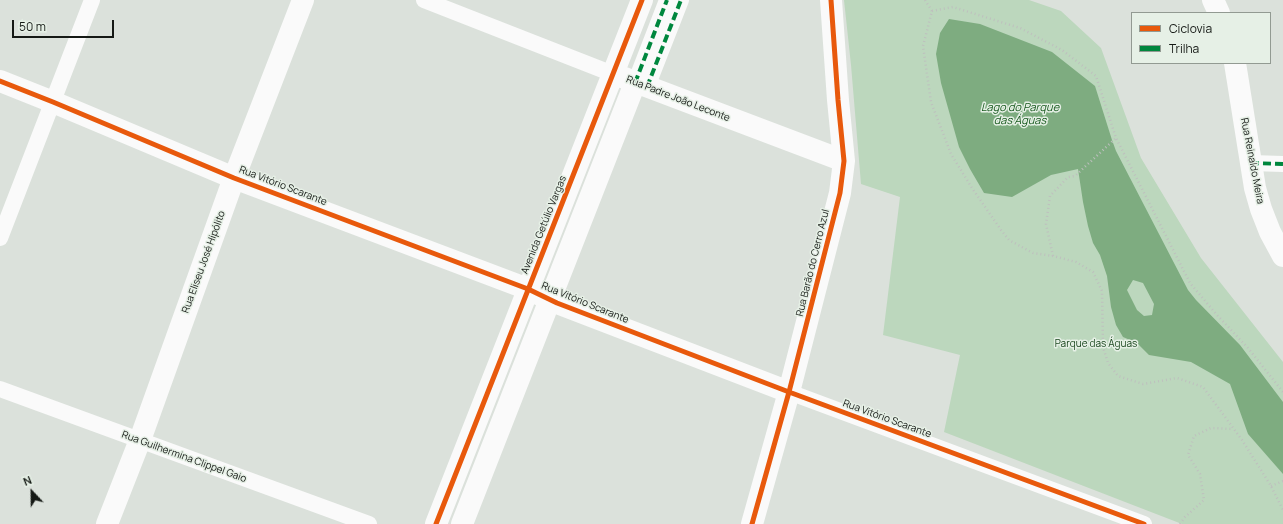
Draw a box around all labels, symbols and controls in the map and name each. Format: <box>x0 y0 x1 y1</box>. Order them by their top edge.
scale bar <box>14 12 116 38</box>
legend <box>1131 12 1271 64</box>
text: 50 m <box>19 18 46 35</box>
text: Ciclovia <box>1169 20 1212 37</box>
text: Trilha <box>1169 40 1199 57</box>
street label: Rua Padre João Leconte <box>624 74 732 124</box>
water label: Lago do Parque das Águas <box>981 101 1059 127</box>
street label: Rua Reinaldo Meira <box>1238 117 1266 205</box>
street label: Rua Vitório Scarante <box>237 164 329 208</box>
street label: Avenida Getúlio Vargas <box>519 174 569 276</box>
street label: Rua Barão do Cerro Azul <box>794 208 832 318</box>
street label: Rua Eliseu José Hipólito <box>180 209 228 315</box>
street label: Rua Vitório Scarante <box>539 280 631 326</box>
park label: Parque das Águas <box>1055 338 1137 350</box>
street label: Rua Vitório Scarante <box>841 397 933 441</box>
street label: Rua Guilhermina Clippel Gaio <box>120 429 248 485</box>
north arrow <box>12 472 52 512</box>
text: N <box>21 472 34 489</box>

